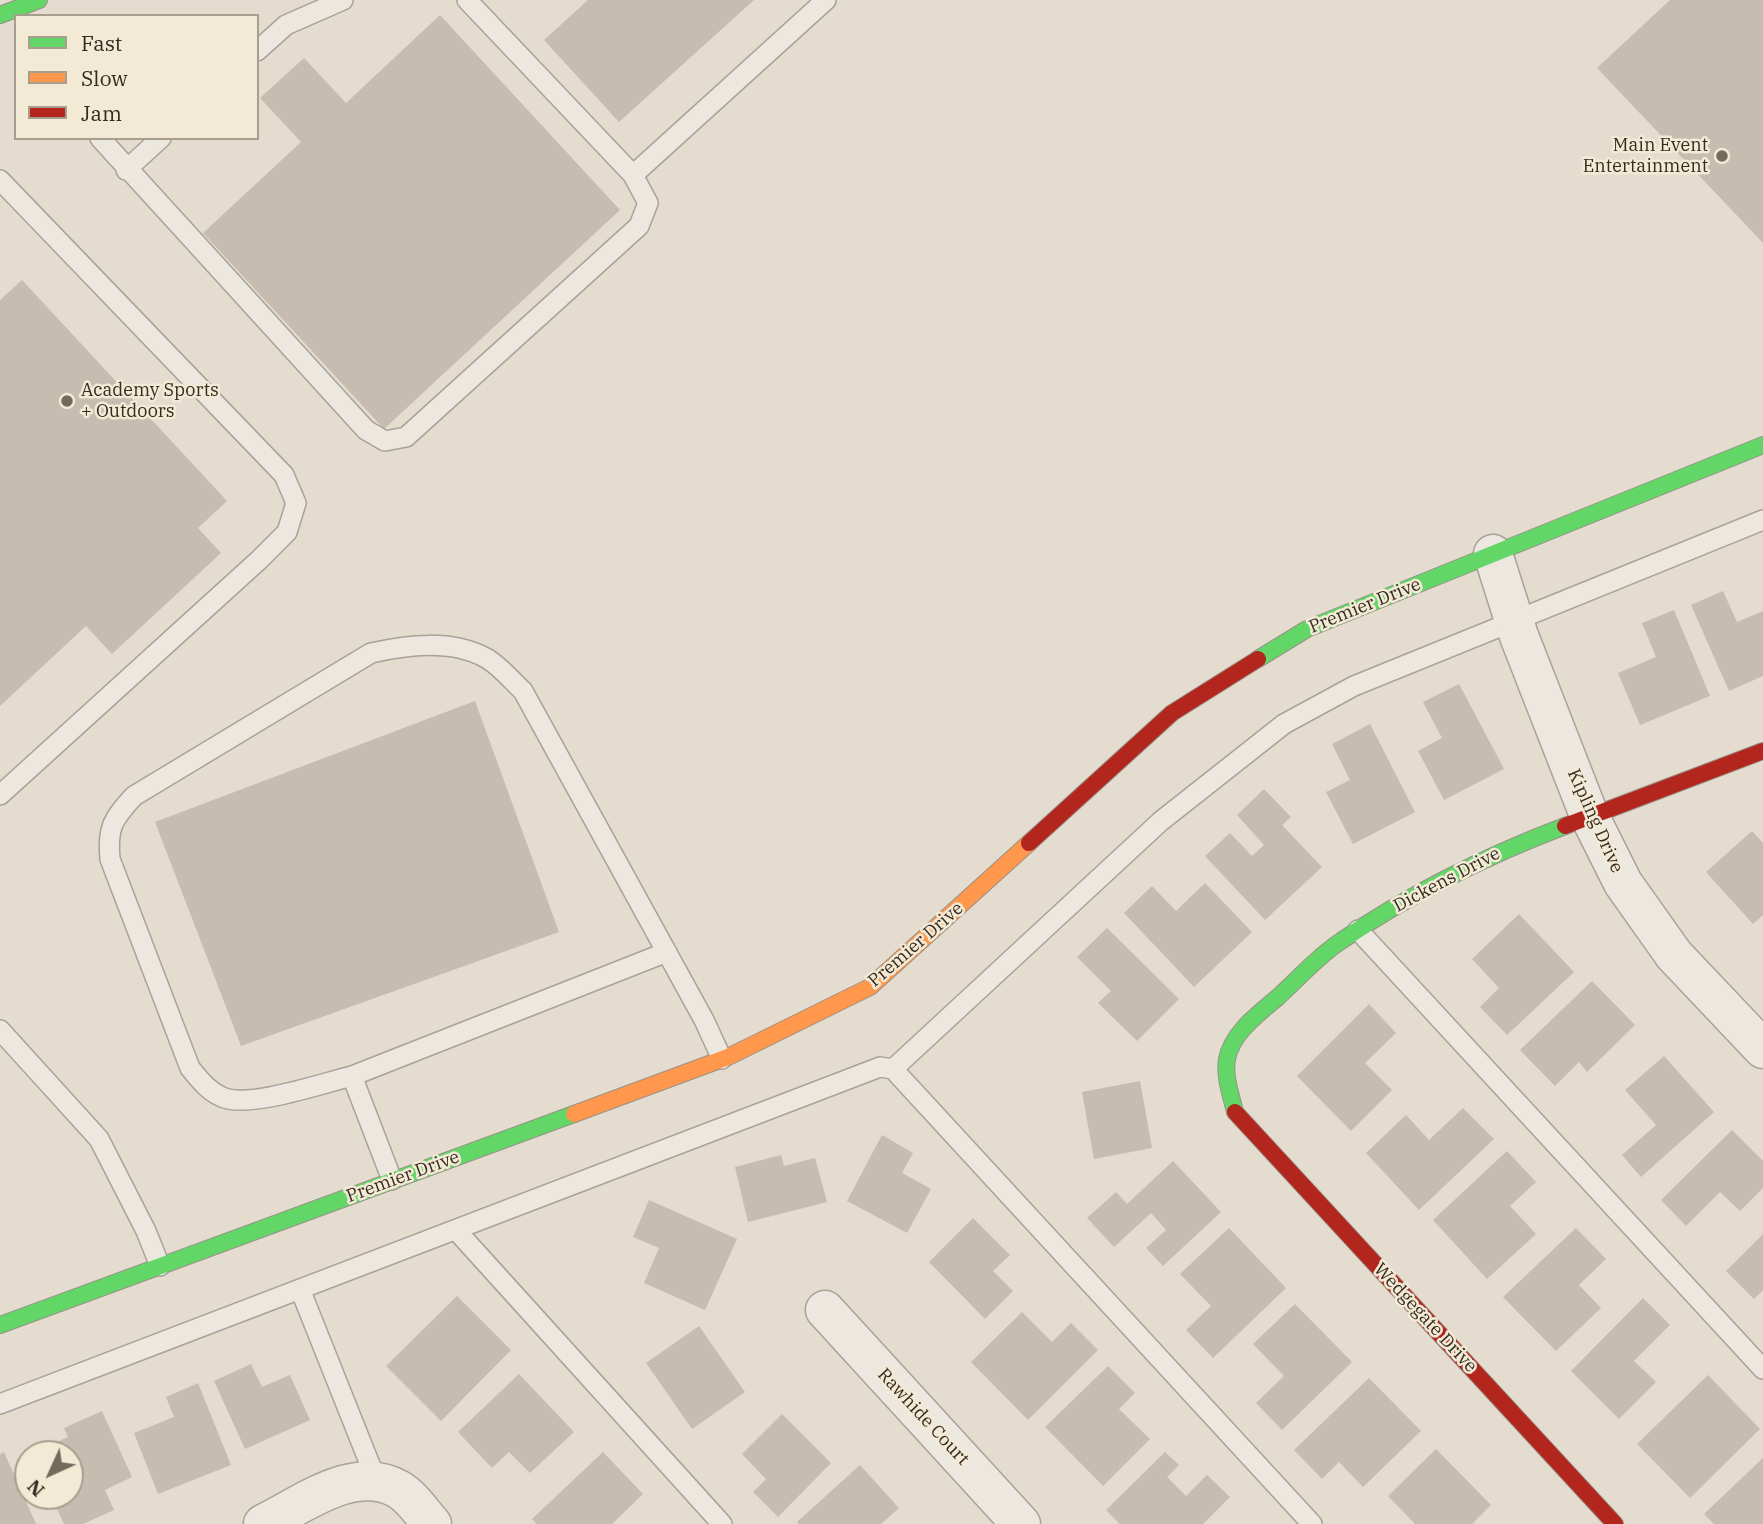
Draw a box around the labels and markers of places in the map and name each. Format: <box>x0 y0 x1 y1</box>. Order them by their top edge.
place label: Main Event Entertainment <box>1583 135 1708 178</box>
marker: Main Event Entertainment <box>1714 148 1730 164</box>
place label: Academy Sports + Outdoors <box>81 380 219 422</box>
marker: Academy Sports + Outdoors <box>59 393 75 409</box>

